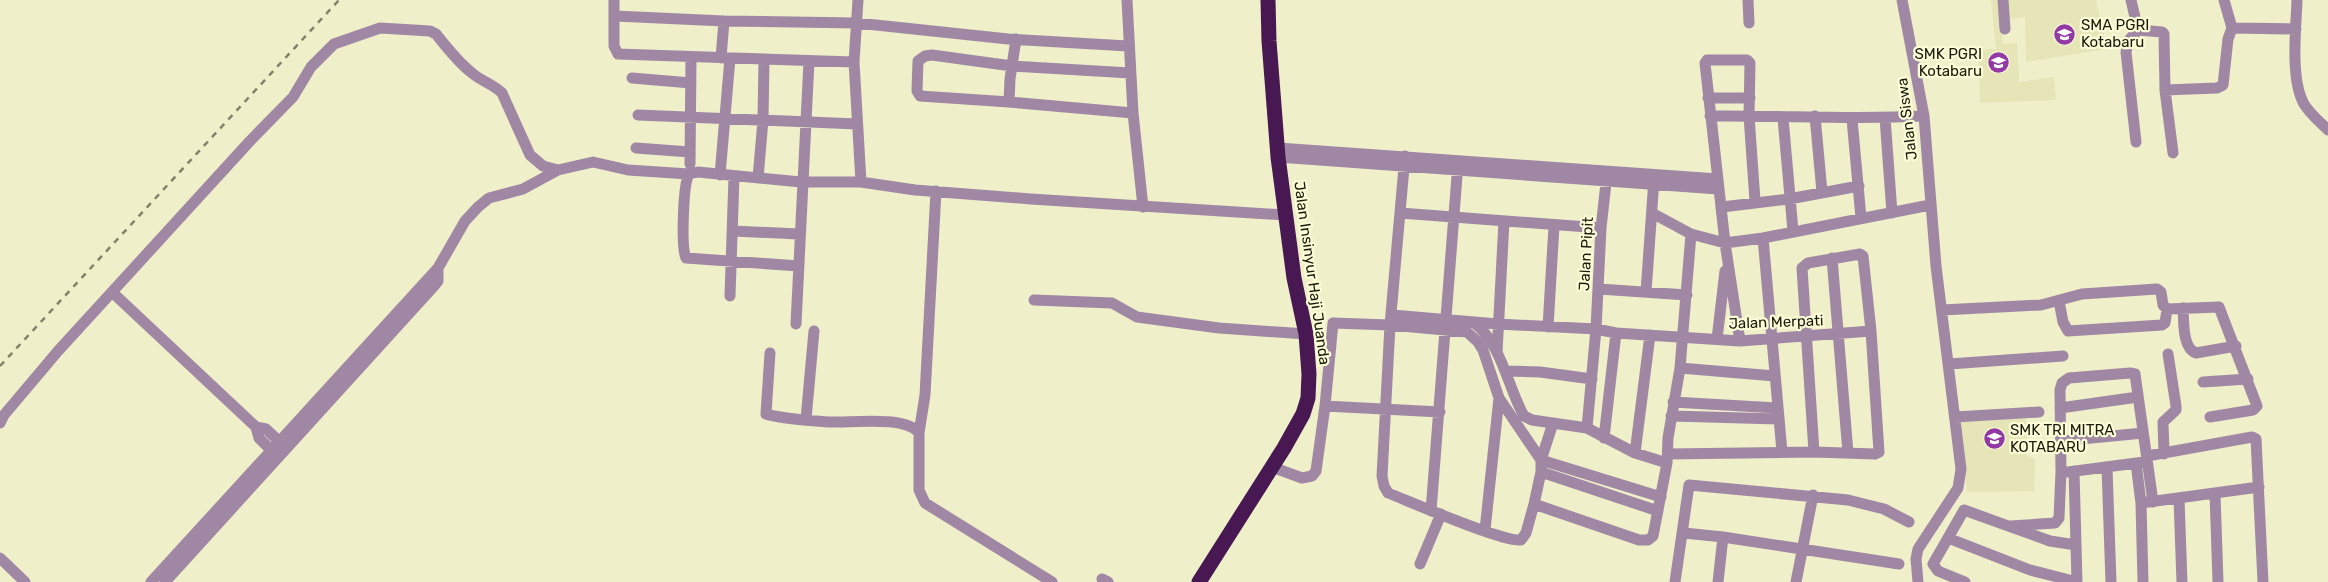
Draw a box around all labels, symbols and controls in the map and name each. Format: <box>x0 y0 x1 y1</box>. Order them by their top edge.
place label: SMA PGRI Kotabaru <box>2081 16 2149 51</box>
school or university icon: SMA PGRI Kotabaru <box>2053 22 2077 46</box>
place label: SMK PGRI Kotabaru <box>1914 45 1982 80</box>
school or university icon: SMK PGRI Kotabaru <box>1986 51 2010 75</box>
street label: Jalan Siswa <box>1893 77 1921 161</box>
street label: Jalan Insinyur Haji Juanda <box>1290 180 1334 366</box>
street label: Jalan Pipit <box>1575 216 1597 291</box>
street label: Jalan Merpati <box>1728 311 1824 333</box>
place label: SMK TRI MITRA KOTABARU <box>2010 421 2114 456</box>
school or university icon: SMK TRI MITRA KOTABARU <box>1982 427 2006 451</box>

